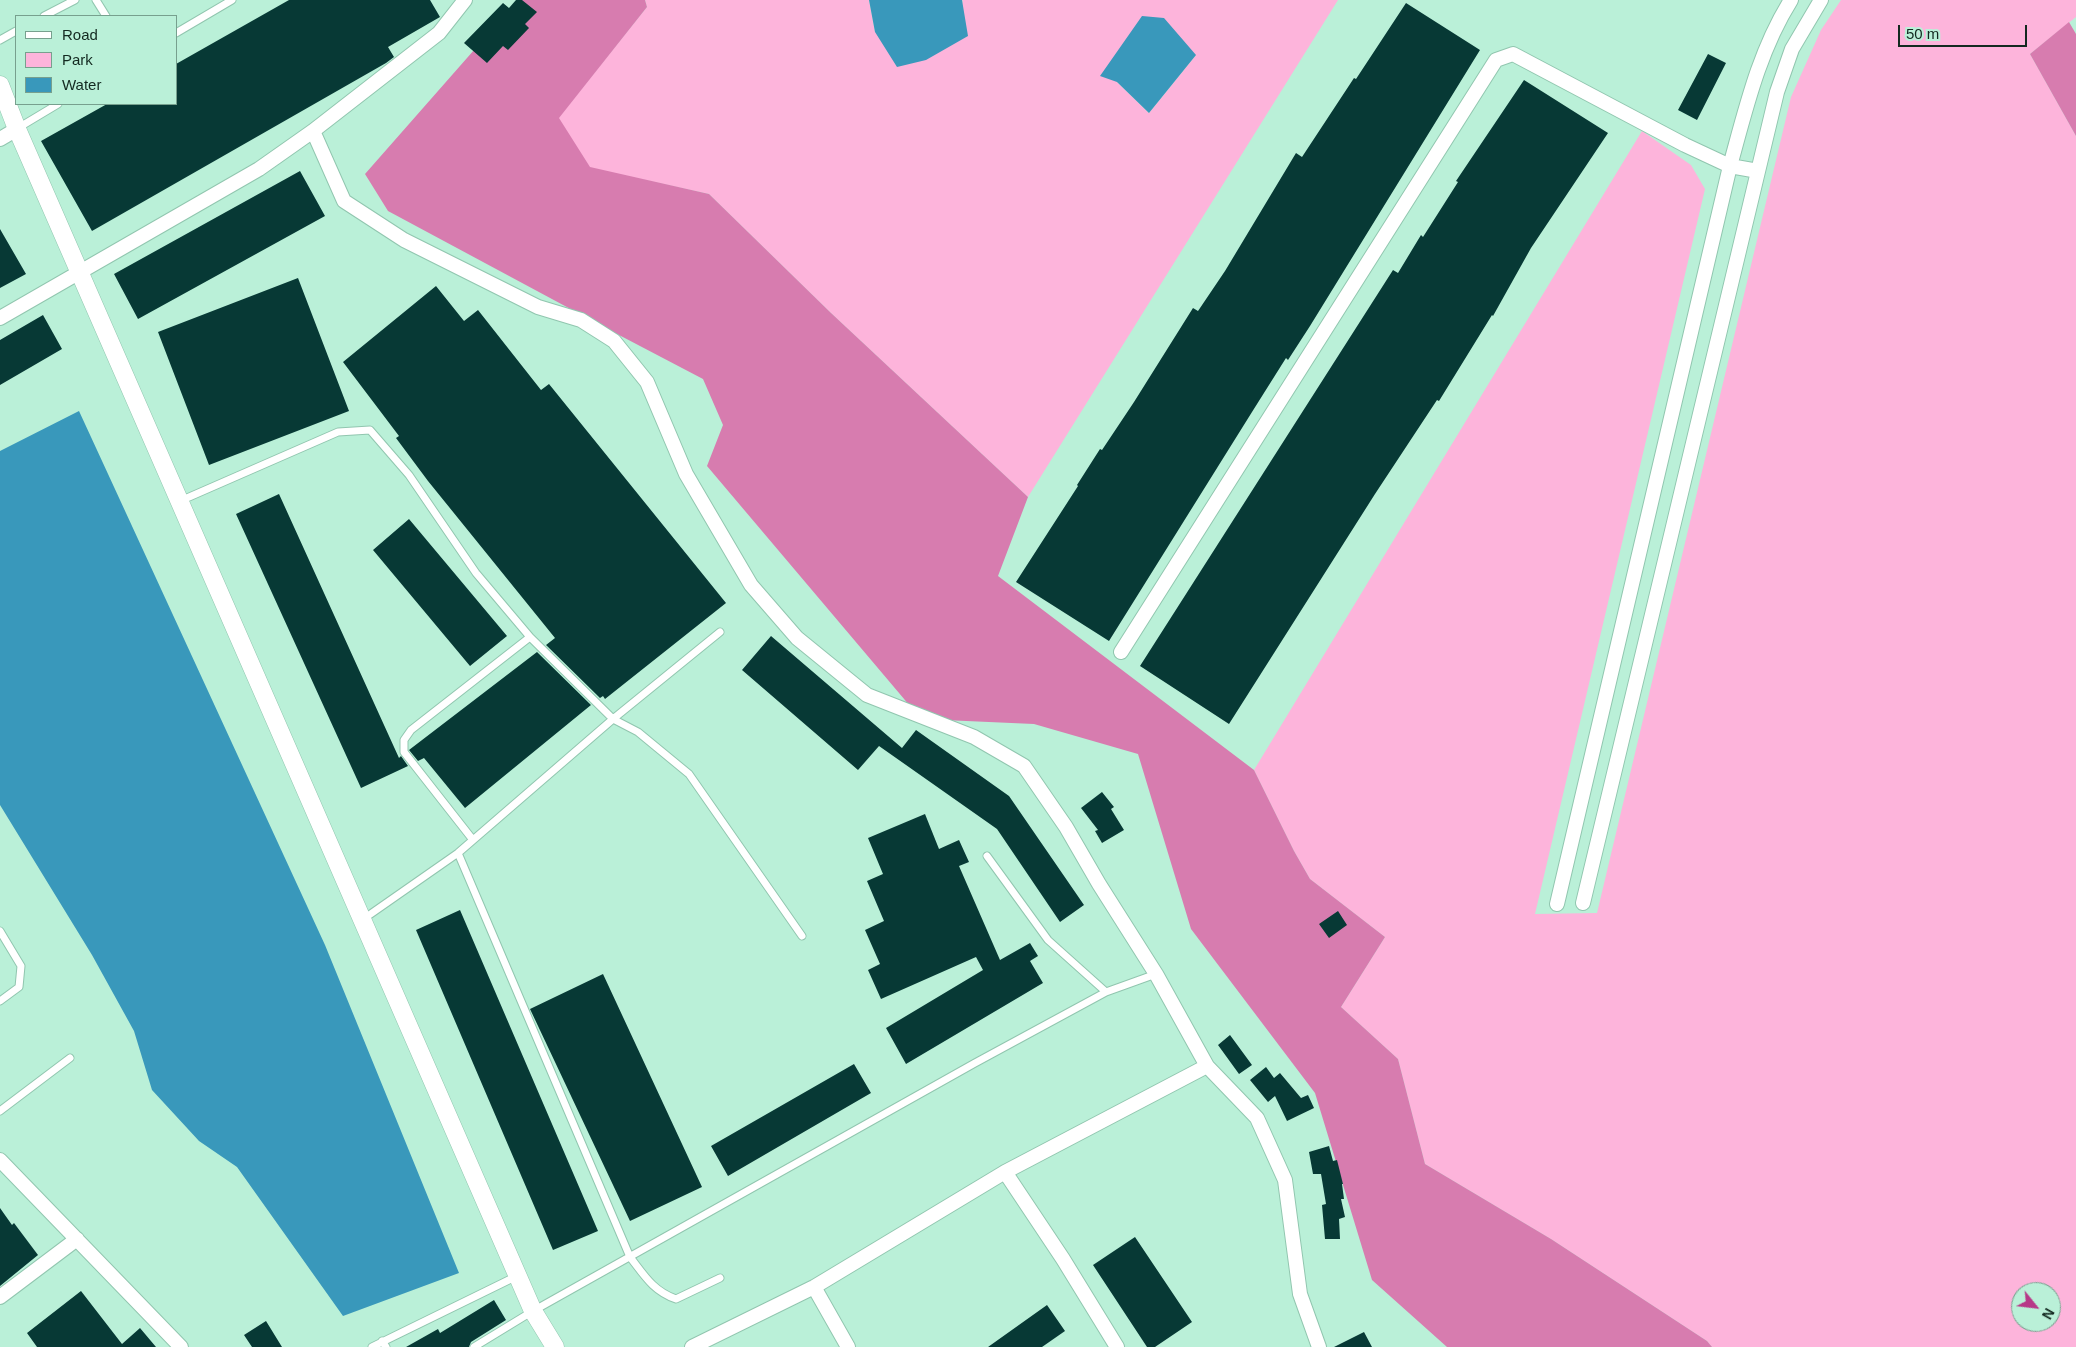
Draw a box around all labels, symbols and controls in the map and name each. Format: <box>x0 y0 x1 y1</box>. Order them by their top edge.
legend <box>15 15 178 105</box>
scale bar <box>1901 15 2030 47</box>
text: 50 m <box>1906 25 1939 42</box>
text: Road <box>62 26 98 43</box>
text: Park <box>62 51 93 68</box>
text: Water <box>62 76 101 93</box>
north arrow <box>2011 1282 2061 1332</box>
text: N <box>2039 1305 2058 1322</box>

